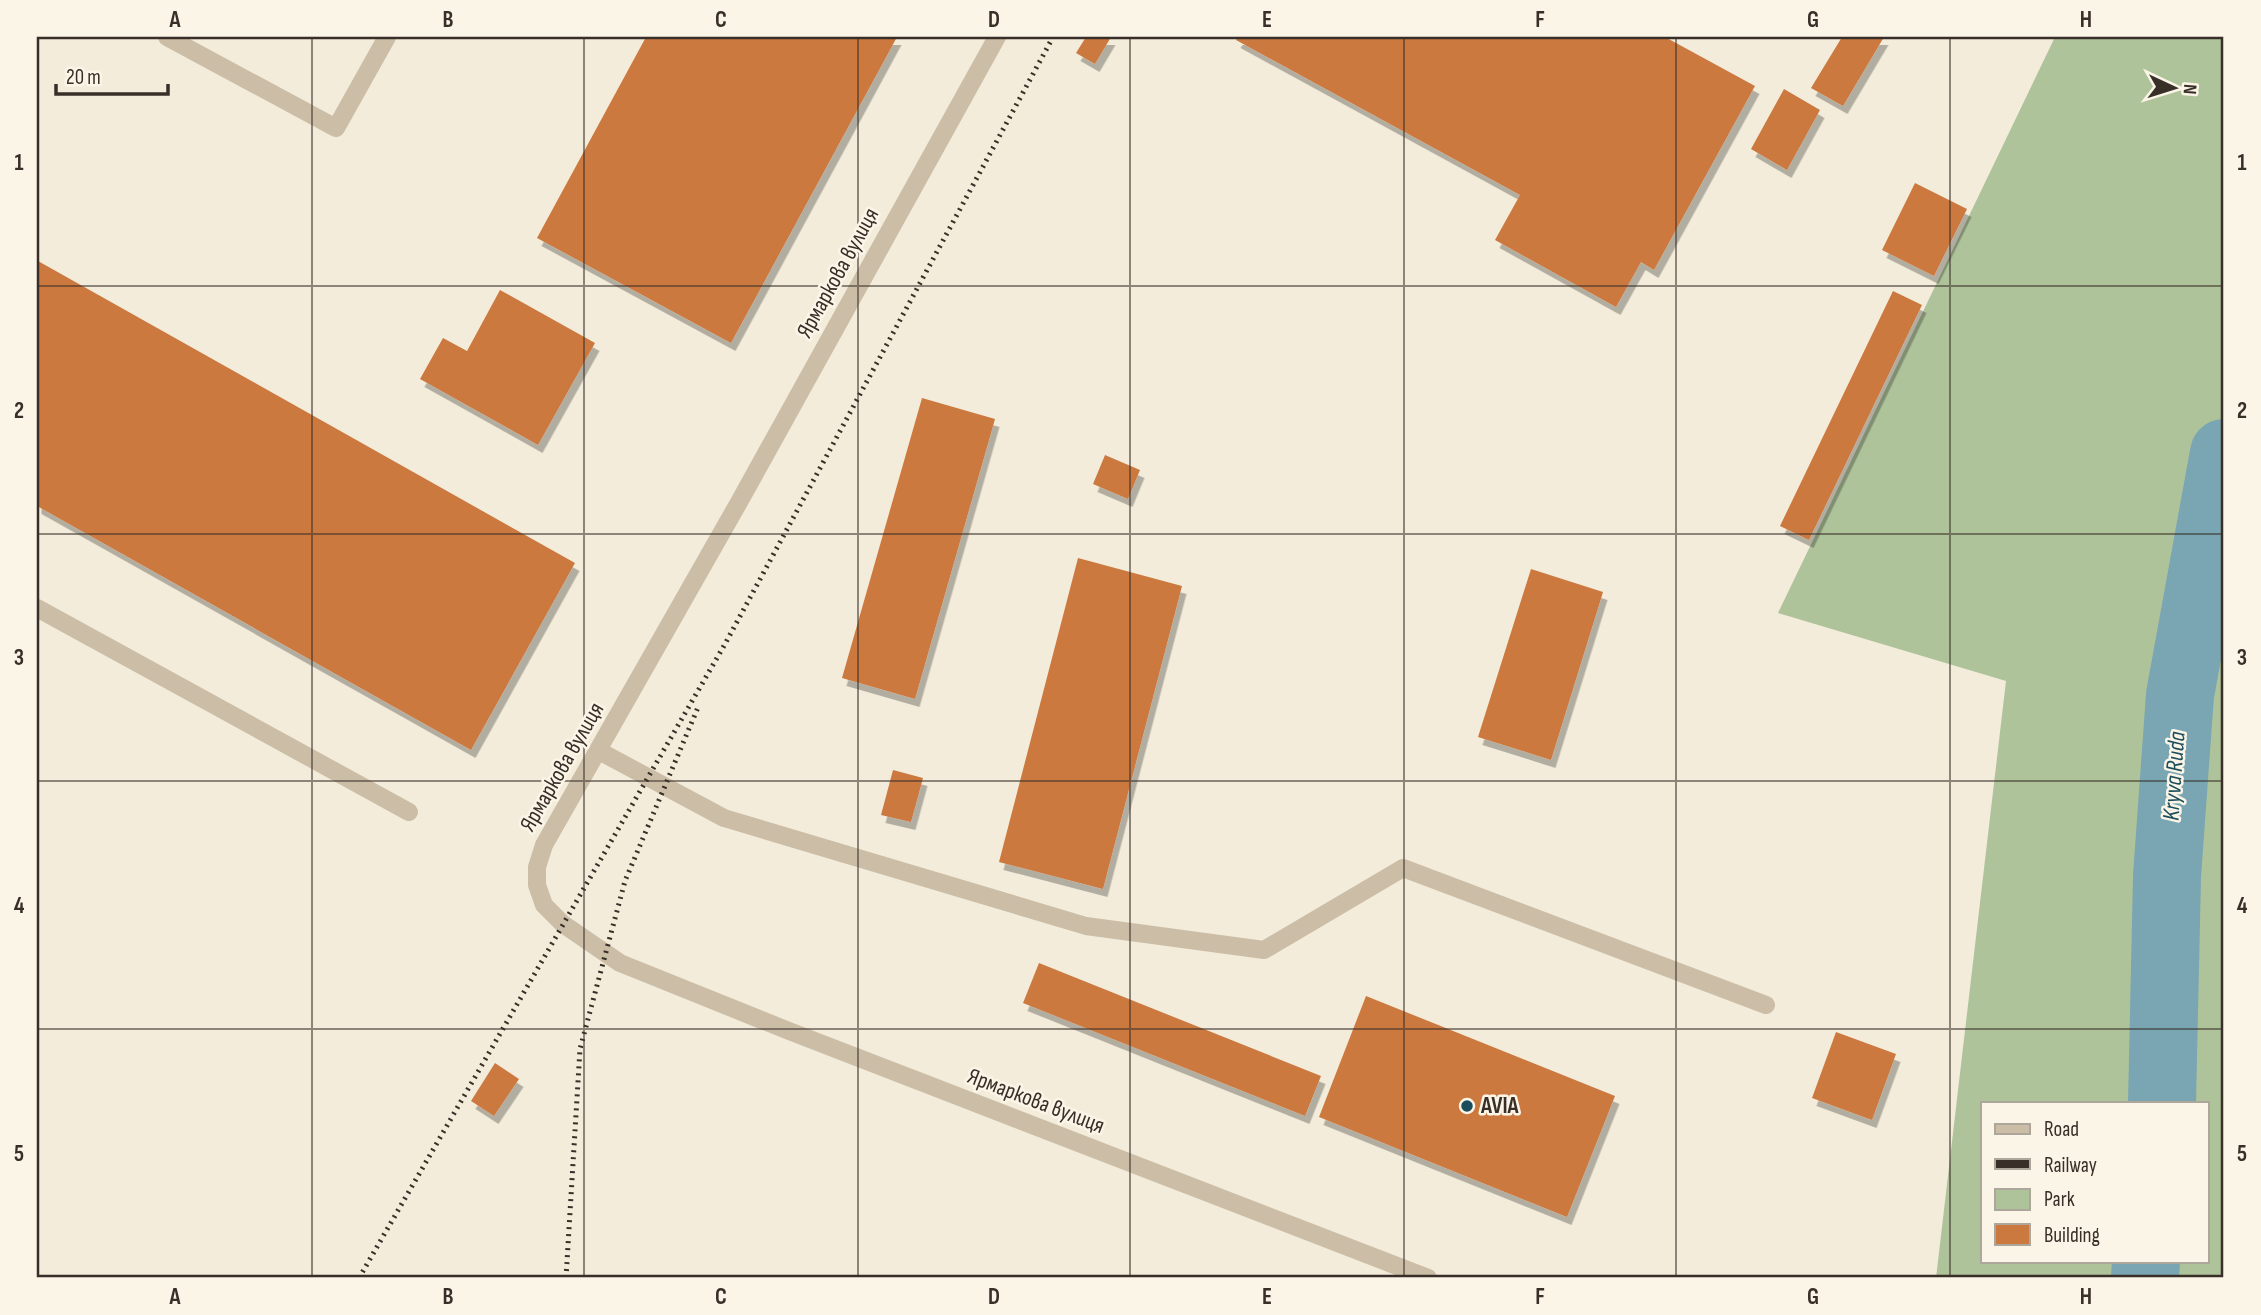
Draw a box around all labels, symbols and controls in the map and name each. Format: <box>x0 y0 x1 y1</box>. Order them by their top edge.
text: A <box>169 6 182 34</box>
text: B <box>443 6 454 34</box>
text: C <box>715 6 727 34</box>
text: D <box>988 6 1000 34</box>
text: E <box>1262 6 1272 34</box>
text: F <box>1535 6 1545 34</box>
text: G <box>1807 6 1819 34</box>
text: H <box>2080 6 2092 34</box>
scale bar <box>56 52 168 96</box>
north arrow <box>2138 52 2208 122</box>
text: 20 m <box>66 65 101 90</box>
text: N <box>2178 83 2201 95</box>
text: 1 <box>14 149 24 177</box>
text: 1 <box>2237 149 2247 177</box>
street label: Ярмаркова вулиця <box>791 203 885 343</box>
text: 2 <box>14 397 24 425</box>
text: 2 <box>2237 397 2247 425</box>
text: 3 <box>14 644 24 672</box>
text: 3 <box>2237 644 2247 672</box>
street label: Ярмаркова вулиця <box>514 697 610 837</box>
water label: Kryva Ruda <box>2156 730 2192 821</box>
text: 4 <box>14 892 25 920</box>
text: 4 <box>2237 892 2248 920</box>
street label: Ярмаркова вулиця <box>964 1062 1108 1140</box>
place label: AVIA <box>1480 1092 1520 1120</box>
marker: AVIA <box>1459 1098 1475 1114</box>
legend <box>1981 1102 2208 1262</box>
text: Road <box>2044 1117 2079 1142</box>
text: 5 <box>14 1140 24 1168</box>
text: 5 <box>2237 1140 2247 1168</box>
text: Railway <box>2044 1153 2097 1178</box>
text: Park <box>2044 1187 2075 1212</box>
text: Building <box>2044 1223 2100 1248</box>
text: A <box>169 1283 182 1311</box>
text: B <box>443 1283 454 1311</box>
text: C <box>715 1283 727 1311</box>
text: D <box>988 1283 1000 1311</box>
text: E <box>1262 1283 1272 1311</box>
text: F <box>1535 1283 1545 1311</box>
text: G <box>1807 1283 1819 1311</box>
text: H <box>2080 1283 2092 1311</box>

